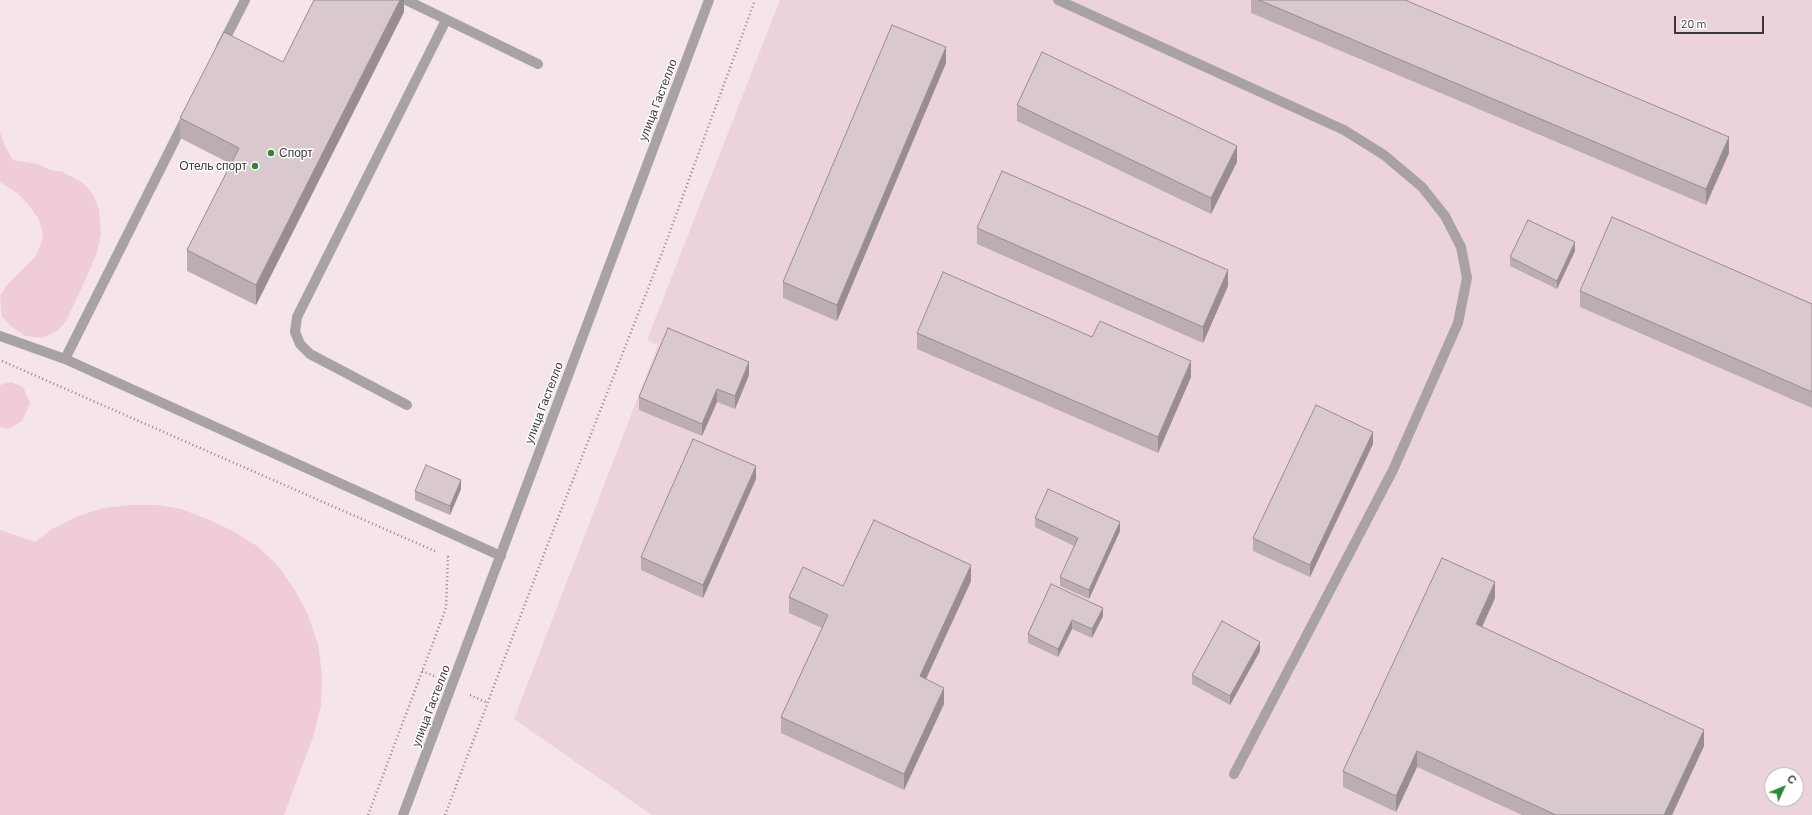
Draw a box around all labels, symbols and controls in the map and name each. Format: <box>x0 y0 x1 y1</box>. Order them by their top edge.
scale bar <box>1676 8 1766 34</box>
text: 20 m <box>1681 16 1707 30</box>
street label: улица Гастелло <box>636 57 680 143</box>
place label: Спорт <box>279 146 313 160</box>
marker: Спорт <box>266 148 276 158</box>
place label: Отель спорт <box>179 159 247 173</box>
marker: Отель спорт <box>250 161 260 171</box>
street label: улица Гастелло <box>522 360 566 446</box>
street label: улица Гастелло <box>409 663 453 749</box>
north arrow <box>1764 767 1804 807</box>
text: С <box>1785 772 1800 786</box>

